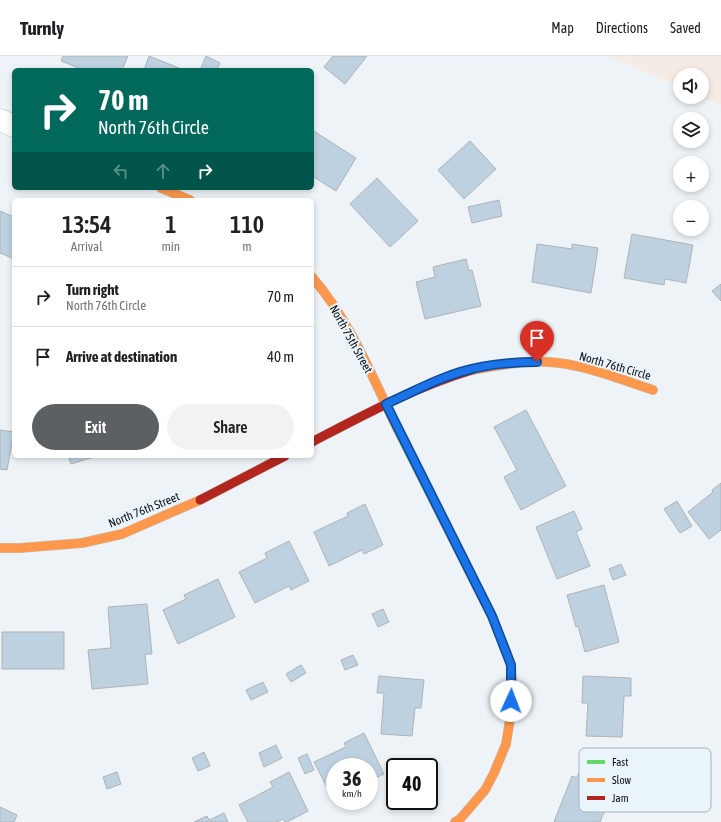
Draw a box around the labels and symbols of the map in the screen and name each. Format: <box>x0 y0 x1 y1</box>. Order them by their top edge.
street label: North 75th Street <box>327 303 376 376</box>
pin <box>520 321 554 362</box>
street label: North 76th Circle <box>578 349 652 383</box>
street label: North 76th Street <box>106 489 182 531</box>
position arrow <box>490 680 532 722</box>
legend <box>579 748 711 812</box>
text: Fast <box>612 756 628 768</box>
speed limit sign: 40 <box>386 758 438 810</box>
text: Slow <box>612 774 631 786</box>
text: Jam <box>612 792 629 804</box>

